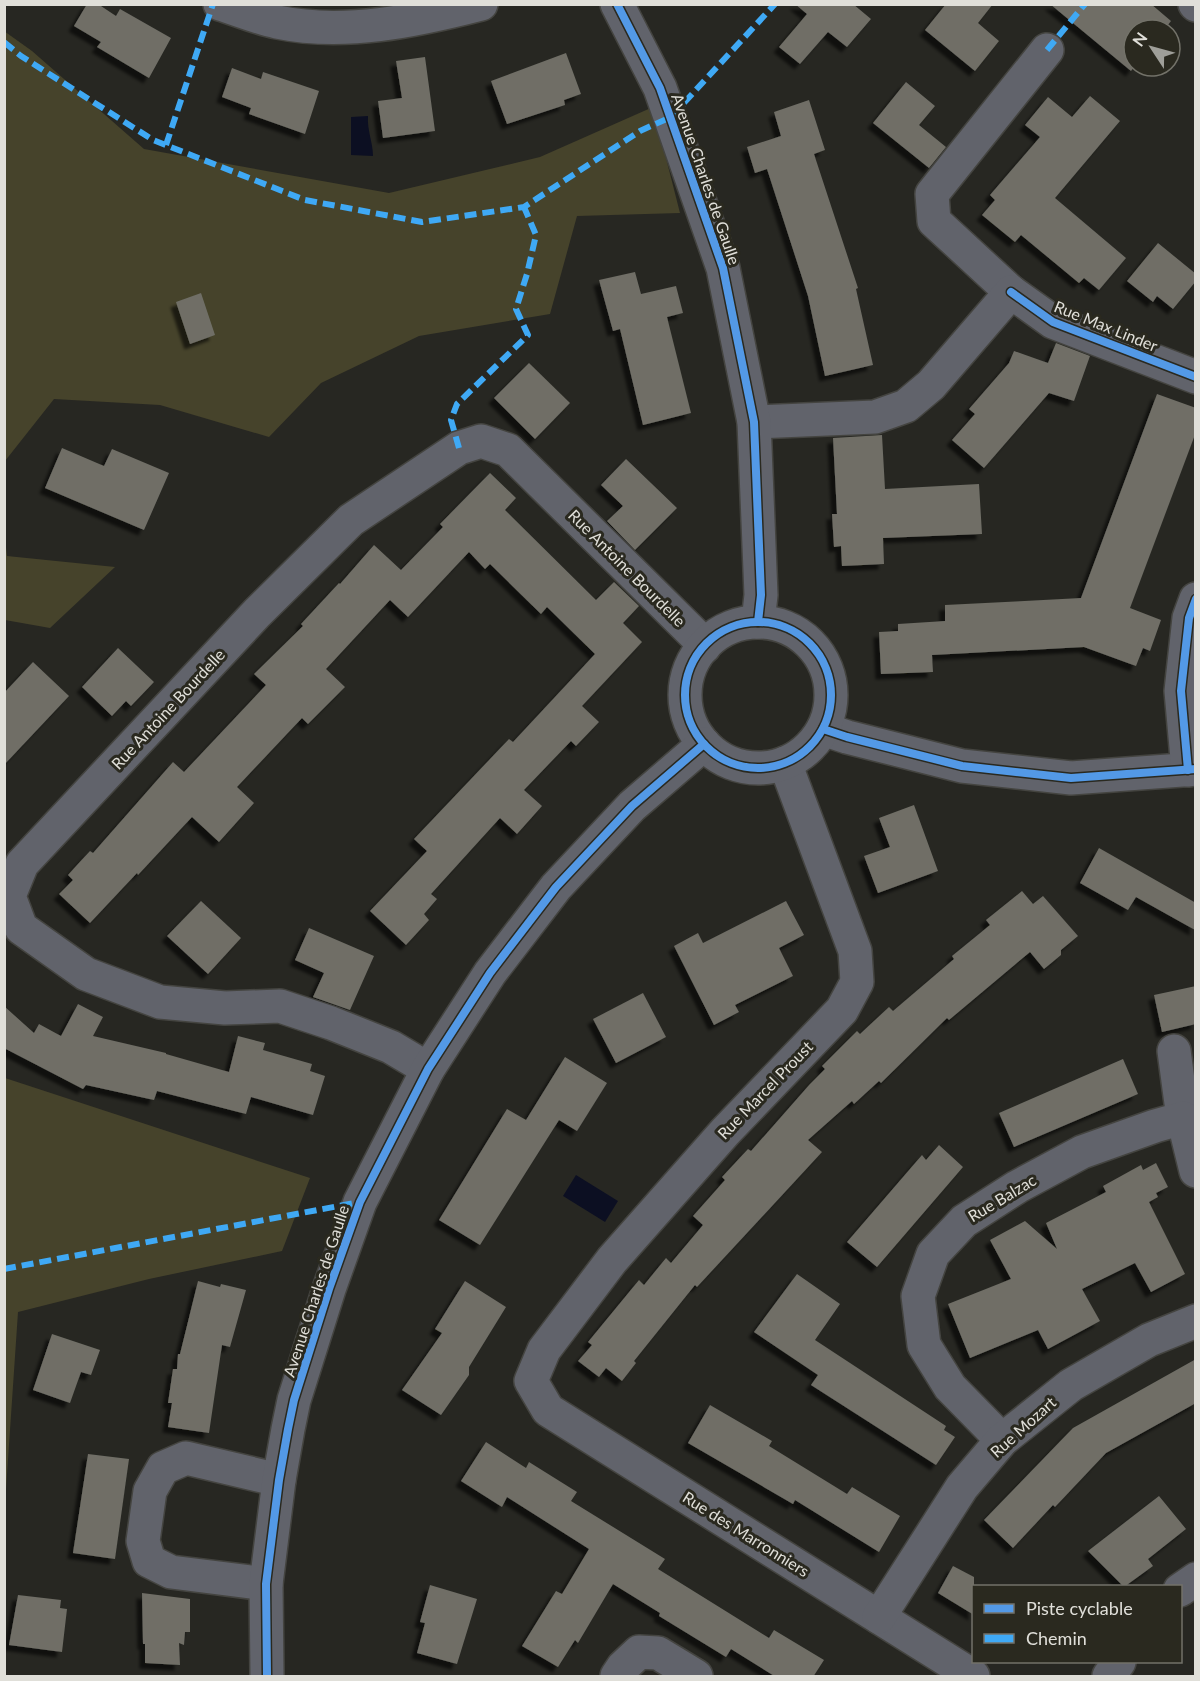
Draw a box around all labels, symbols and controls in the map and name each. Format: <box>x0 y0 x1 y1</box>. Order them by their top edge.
north arrow <box>1122 18 1182 78</box>
text: N <box>1128 28 1151 49</box>
street label: Avenue Charles de Gaulle <box>668 91 745 267</box>
street label: Rue Max Linder <box>1052 296 1161 355</box>
street label: Rue Antoine Bourdelle <box>565 505 690 630</box>
street label: Rue Antoine Bourdelle <box>107 645 228 773</box>
street label: Rue Marcel Proust <box>713 1037 816 1143</box>
street label: Rue Balzac <box>964 1170 1039 1225</box>
street label: Avenue Charles de Gaulle <box>279 1202 352 1379</box>
street label: Rue Mozart <box>986 1392 1059 1461</box>
street label: Rue des Marronniers <box>680 1487 813 1580</box>
legend <box>972 1585 1182 1663</box>
text: Piste cyclable <box>1026 1597 1133 1619</box>
text: Chemin <box>1026 1627 1087 1649</box>

